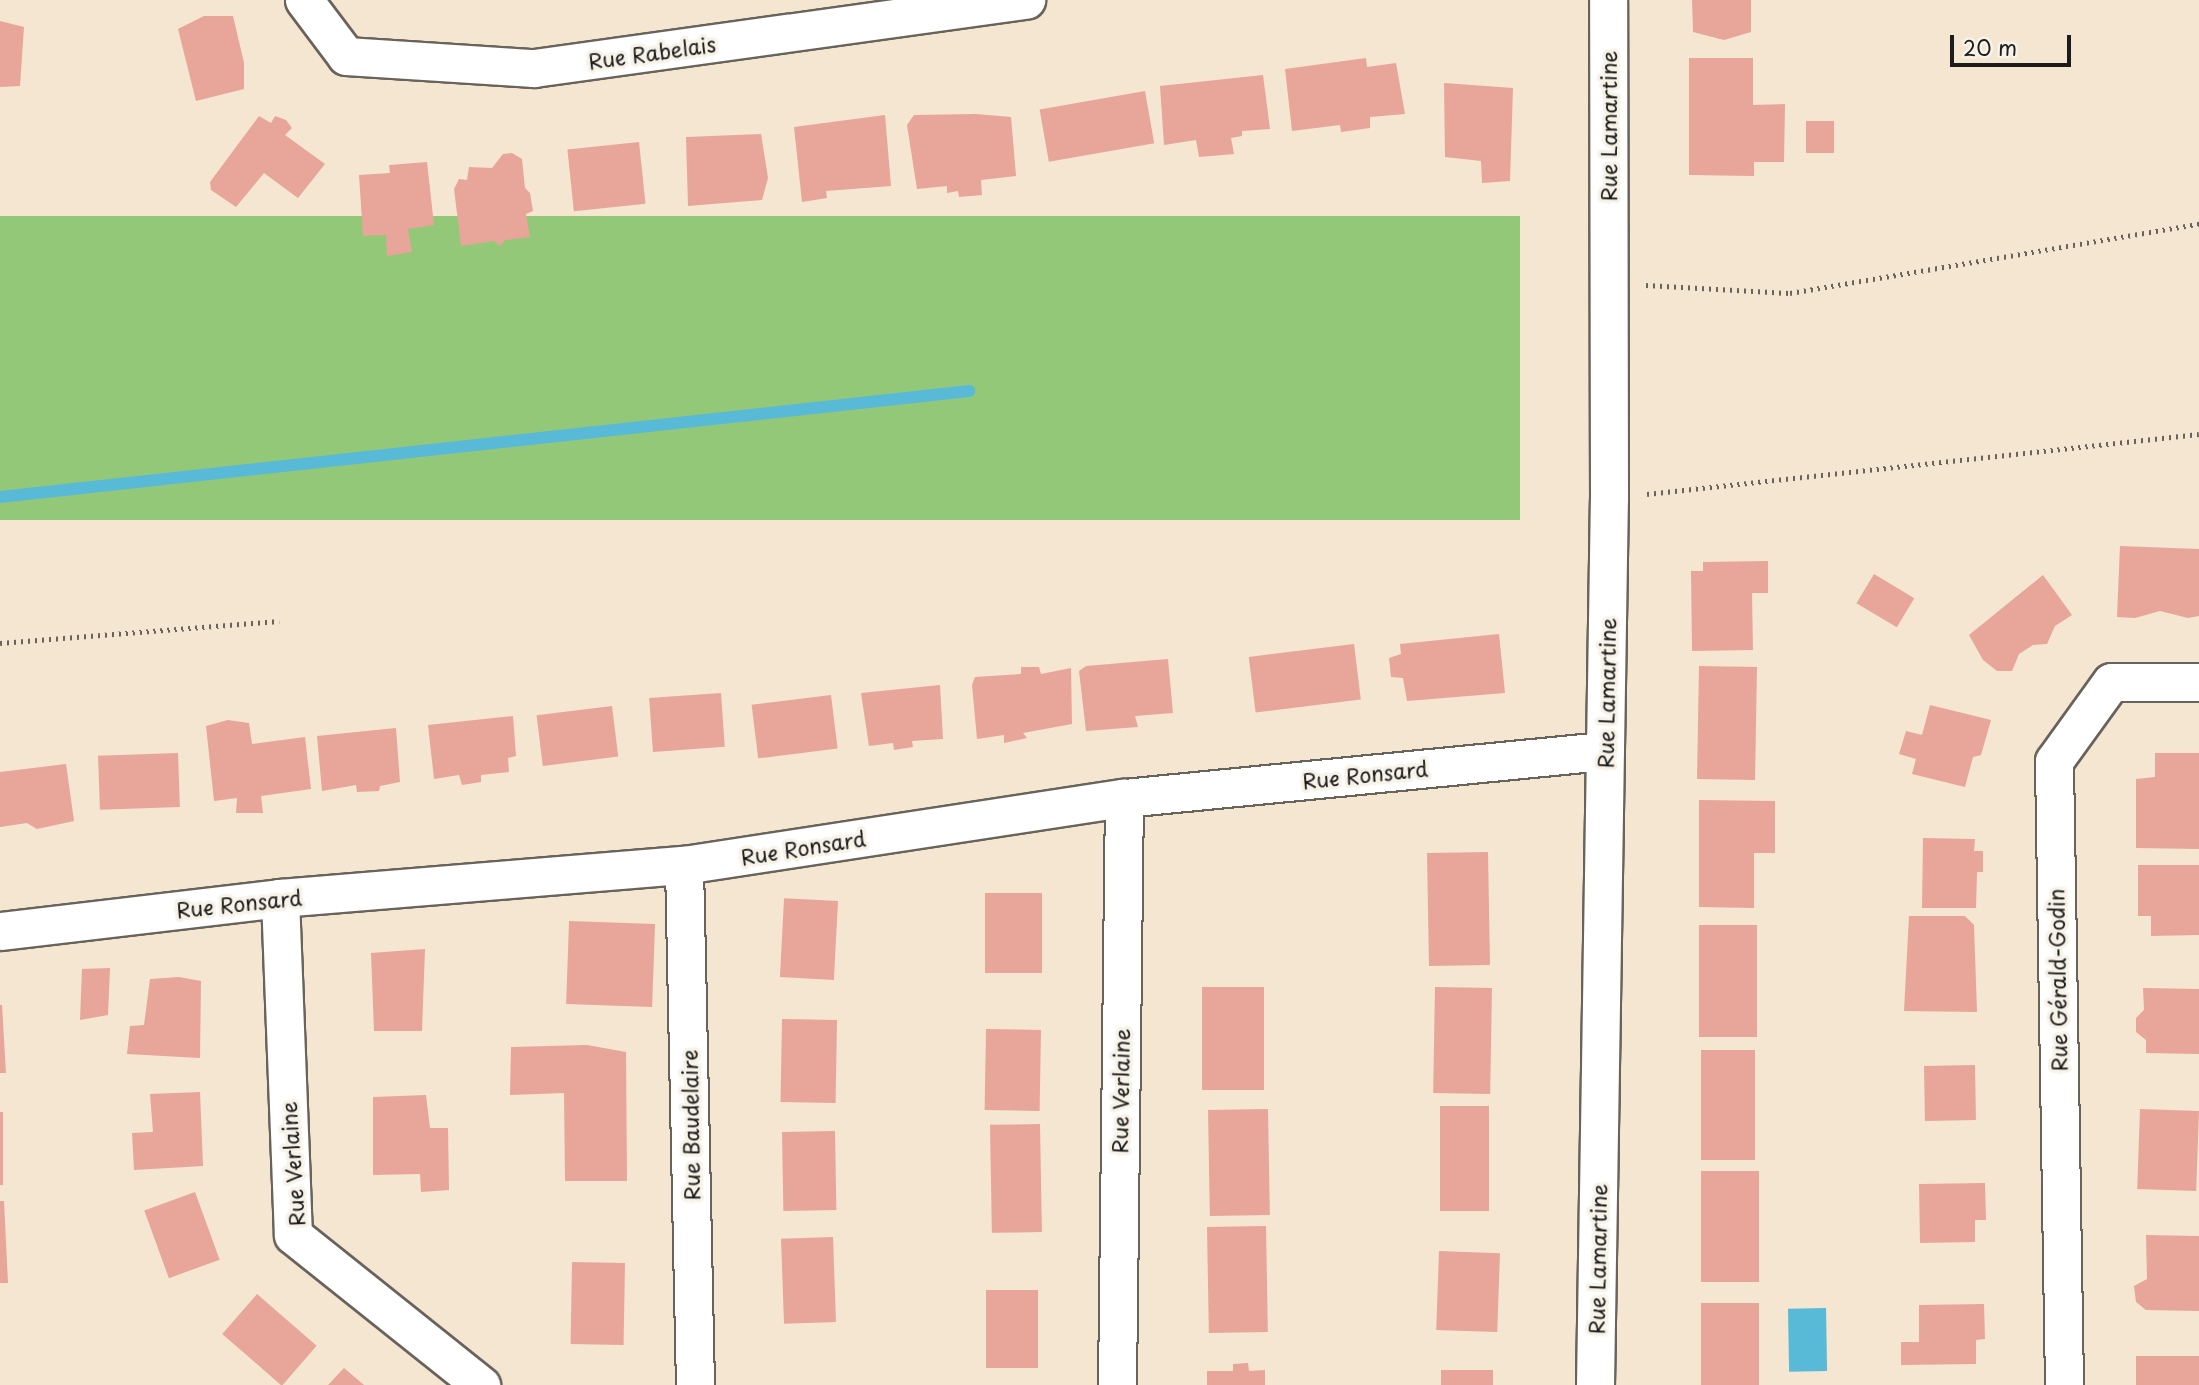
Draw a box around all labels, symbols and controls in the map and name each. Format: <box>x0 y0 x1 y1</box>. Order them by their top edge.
scale bar <box>1954 21 2075 65</box>
street label: Rue Rabelais <box>586 30 718 74</box>
text: 20 m <box>1963 31 2017 63</box>
street label: Rue Lamartine <box>1595 50 1621 202</box>
street label: Rue Lamartine <box>1592 617 1620 769</box>
street label: Rue Ronsard <box>1300 755 1430 793</box>
street label: Rue Ronsard <box>737 824 869 870</box>
street label: Rue Ronsard <box>174 884 304 922</box>
street label: Rue Gérald-Godin <box>2043 888 2071 1072</box>
street label: Rue Verlaine <box>1106 1027 1134 1155</box>
street label: Rue Baudelaire <box>676 1049 704 1201</box>
street label: Rue Verlaine <box>275 1099 309 1229</box>
street label: Rue Lamartine <box>1583 1183 1611 1335</box>

